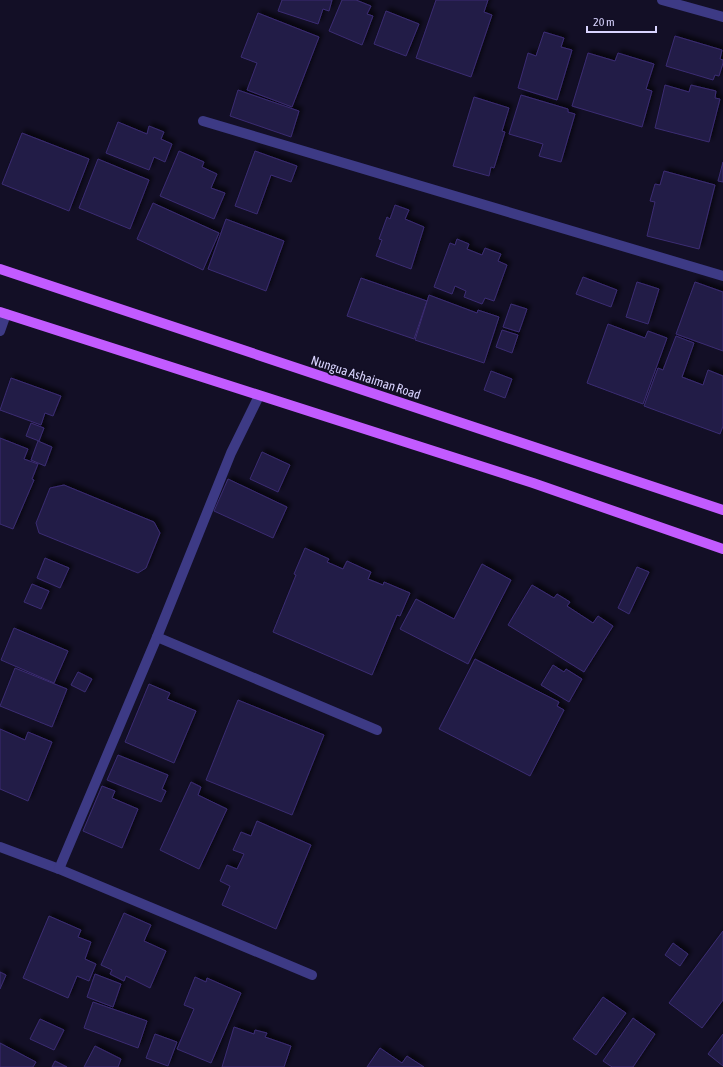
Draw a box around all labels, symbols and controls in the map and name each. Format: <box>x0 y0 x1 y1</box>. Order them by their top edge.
scale bar <box>587 8 656 34</box>
text: 20 m <box>593 15 615 29</box>
street label: Nungua Ashaiman Road <box>309 353 423 402</box>

